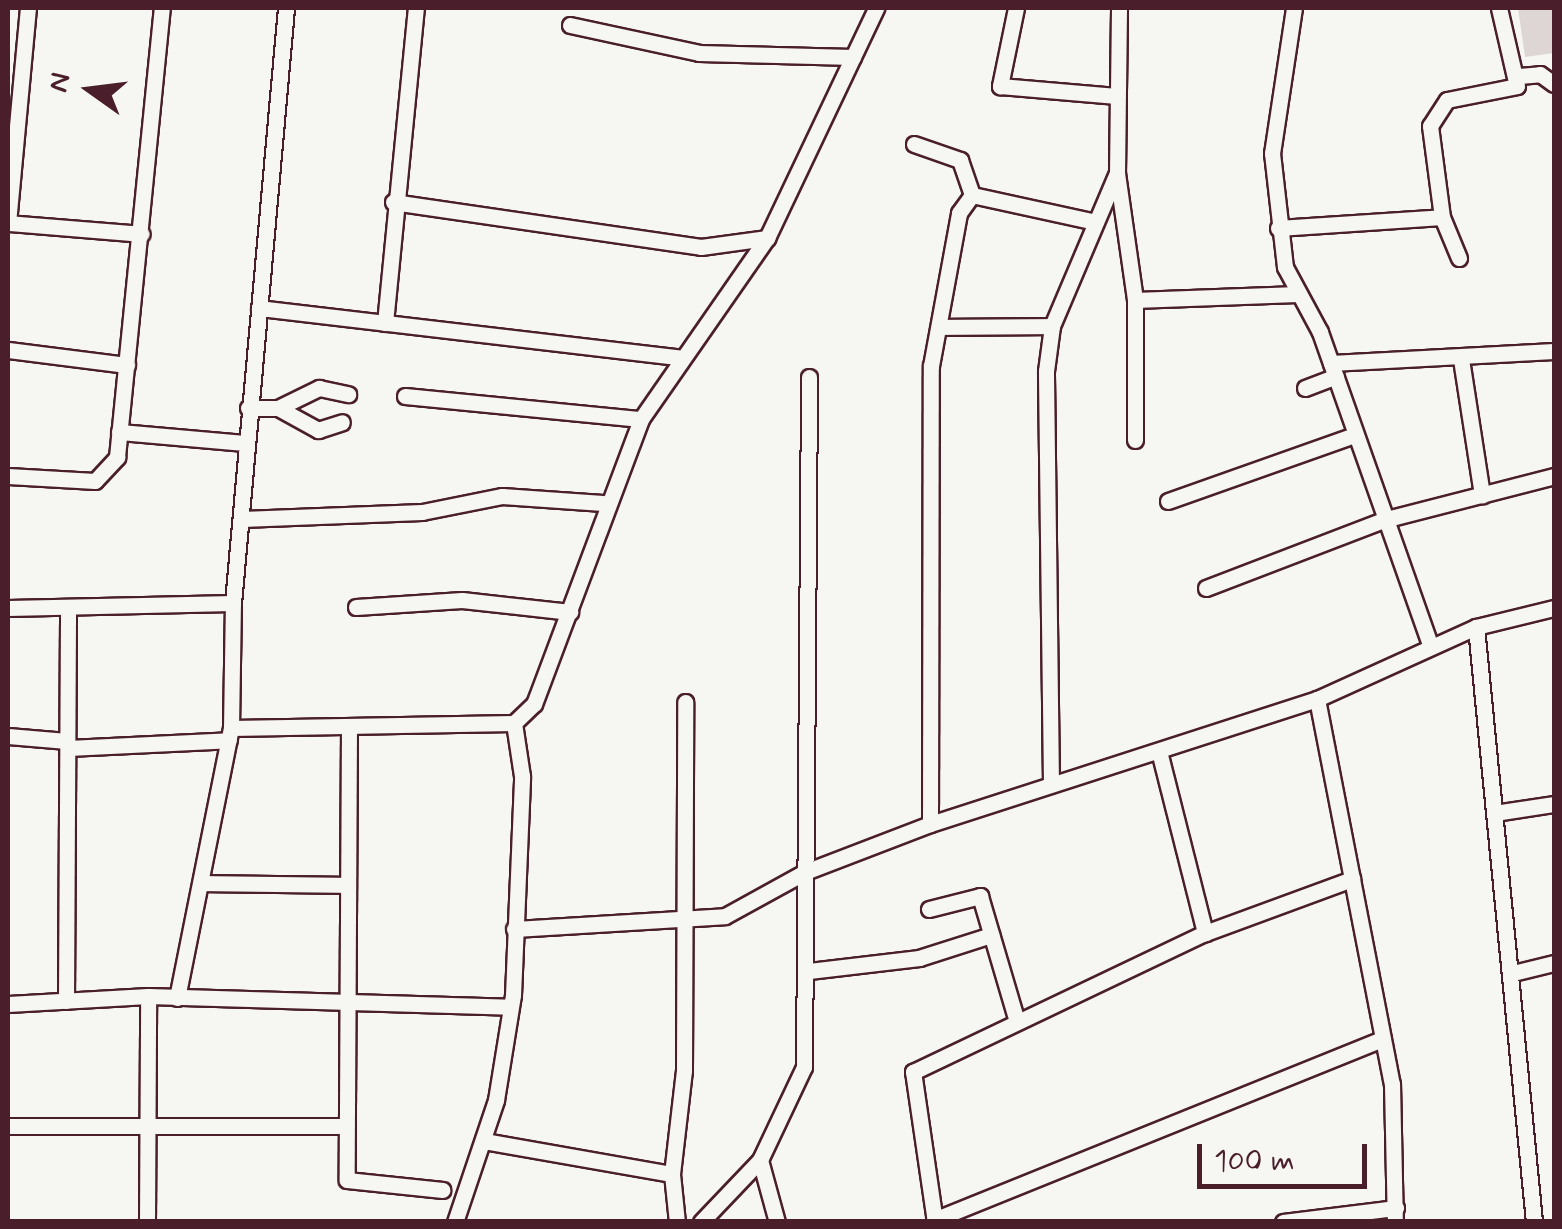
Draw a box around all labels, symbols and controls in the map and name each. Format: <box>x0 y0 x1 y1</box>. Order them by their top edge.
north arrow <box>40 40 140 140</box>
text: N <box>40 69 81 96</box>
scale bar <box>1202 1124 1372 1186</box>
text: 100 m <box>1214 1142 1295 1181</box>

